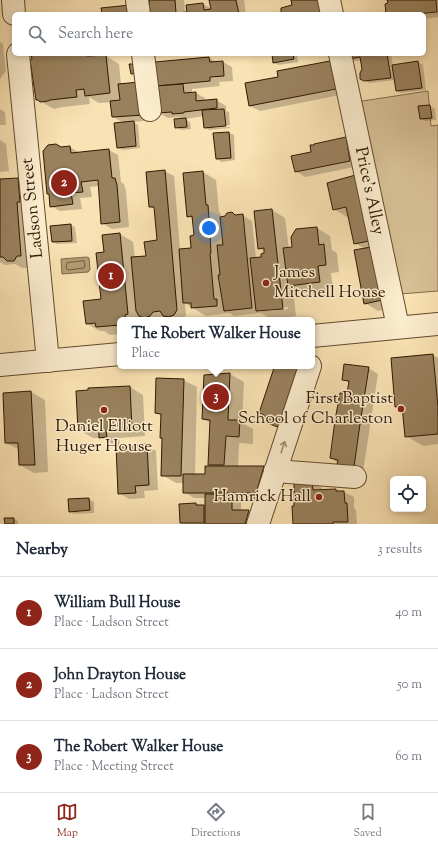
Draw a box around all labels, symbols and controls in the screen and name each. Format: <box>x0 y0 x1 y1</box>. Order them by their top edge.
search box <box>12 12 426 56</box>
icon: search <box>26 23 48 45</box>
text: Search here <box>58 24 133 45</box>
street label: Price's Alley <box>348 145 390 238</box>
street label: Ladson Street <box>16 156 50 259</box>
pin: 2 <box>51 168 77 198</box>
your location <box>199 218 219 238</box>
pin: 1 <box>98 261 124 291</box>
place label: James Mitchell House <box>273 261 386 305</box>
marker: James Mitchell House <box>261 278 271 288</box>
popup <box>117 317 315 369</box>
text: The Robert Walker House <box>131 324 301 345</box>
text: Place <box>131 345 160 363</box>
pin: 3 <box>203 382 229 412</box>
place label: First Baptist School of Charleston <box>238 387 393 431</box>
marker: First Baptist School of Charleston <box>396 404 406 414</box>
marker: Daniel Elliott Huger House <box>99 405 109 415</box>
place label: Daniel Elliott Huger House <box>55 415 153 459</box>
one-way arrow <box>280 441 287 454</box>
map controls <box>390 476 426 512</box>
button: locate <box>390 476 426 512</box>
place label: Hamrick Hall <box>213 485 311 509</box>
marker: Hamrick Hall <box>314 492 324 502</box>
text: Nearby <box>16 538 68 562</box>
text: 3 results <box>377 541 422 559</box>
text: William Bull House <box>54 593 180 614</box>
text: 1 <box>27 604 31 622</box>
text: 40 m <box>395 604 422 622</box>
text: Place · Ladson Street <box>54 614 169 632</box>
text: John Drayton House <box>54 665 186 686</box>
text: 2 <box>26 676 32 694</box>
text: 50 m <box>397 676 422 694</box>
text: Place · Ladson Street <box>54 686 169 704</box>
text: The Robert Walker House <box>54 737 223 758</box>
text: 3 <box>26 748 32 766</box>
text: 60 m <box>395 748 422 766</box>
text: Place · Meeting Street <box>54 758 174 776</box>
tab: Map <box>56 801 78 841</box>
tab: Directions <box>191 801 241 841</box>
tab: Saved <box>353 801 382 841</box>

